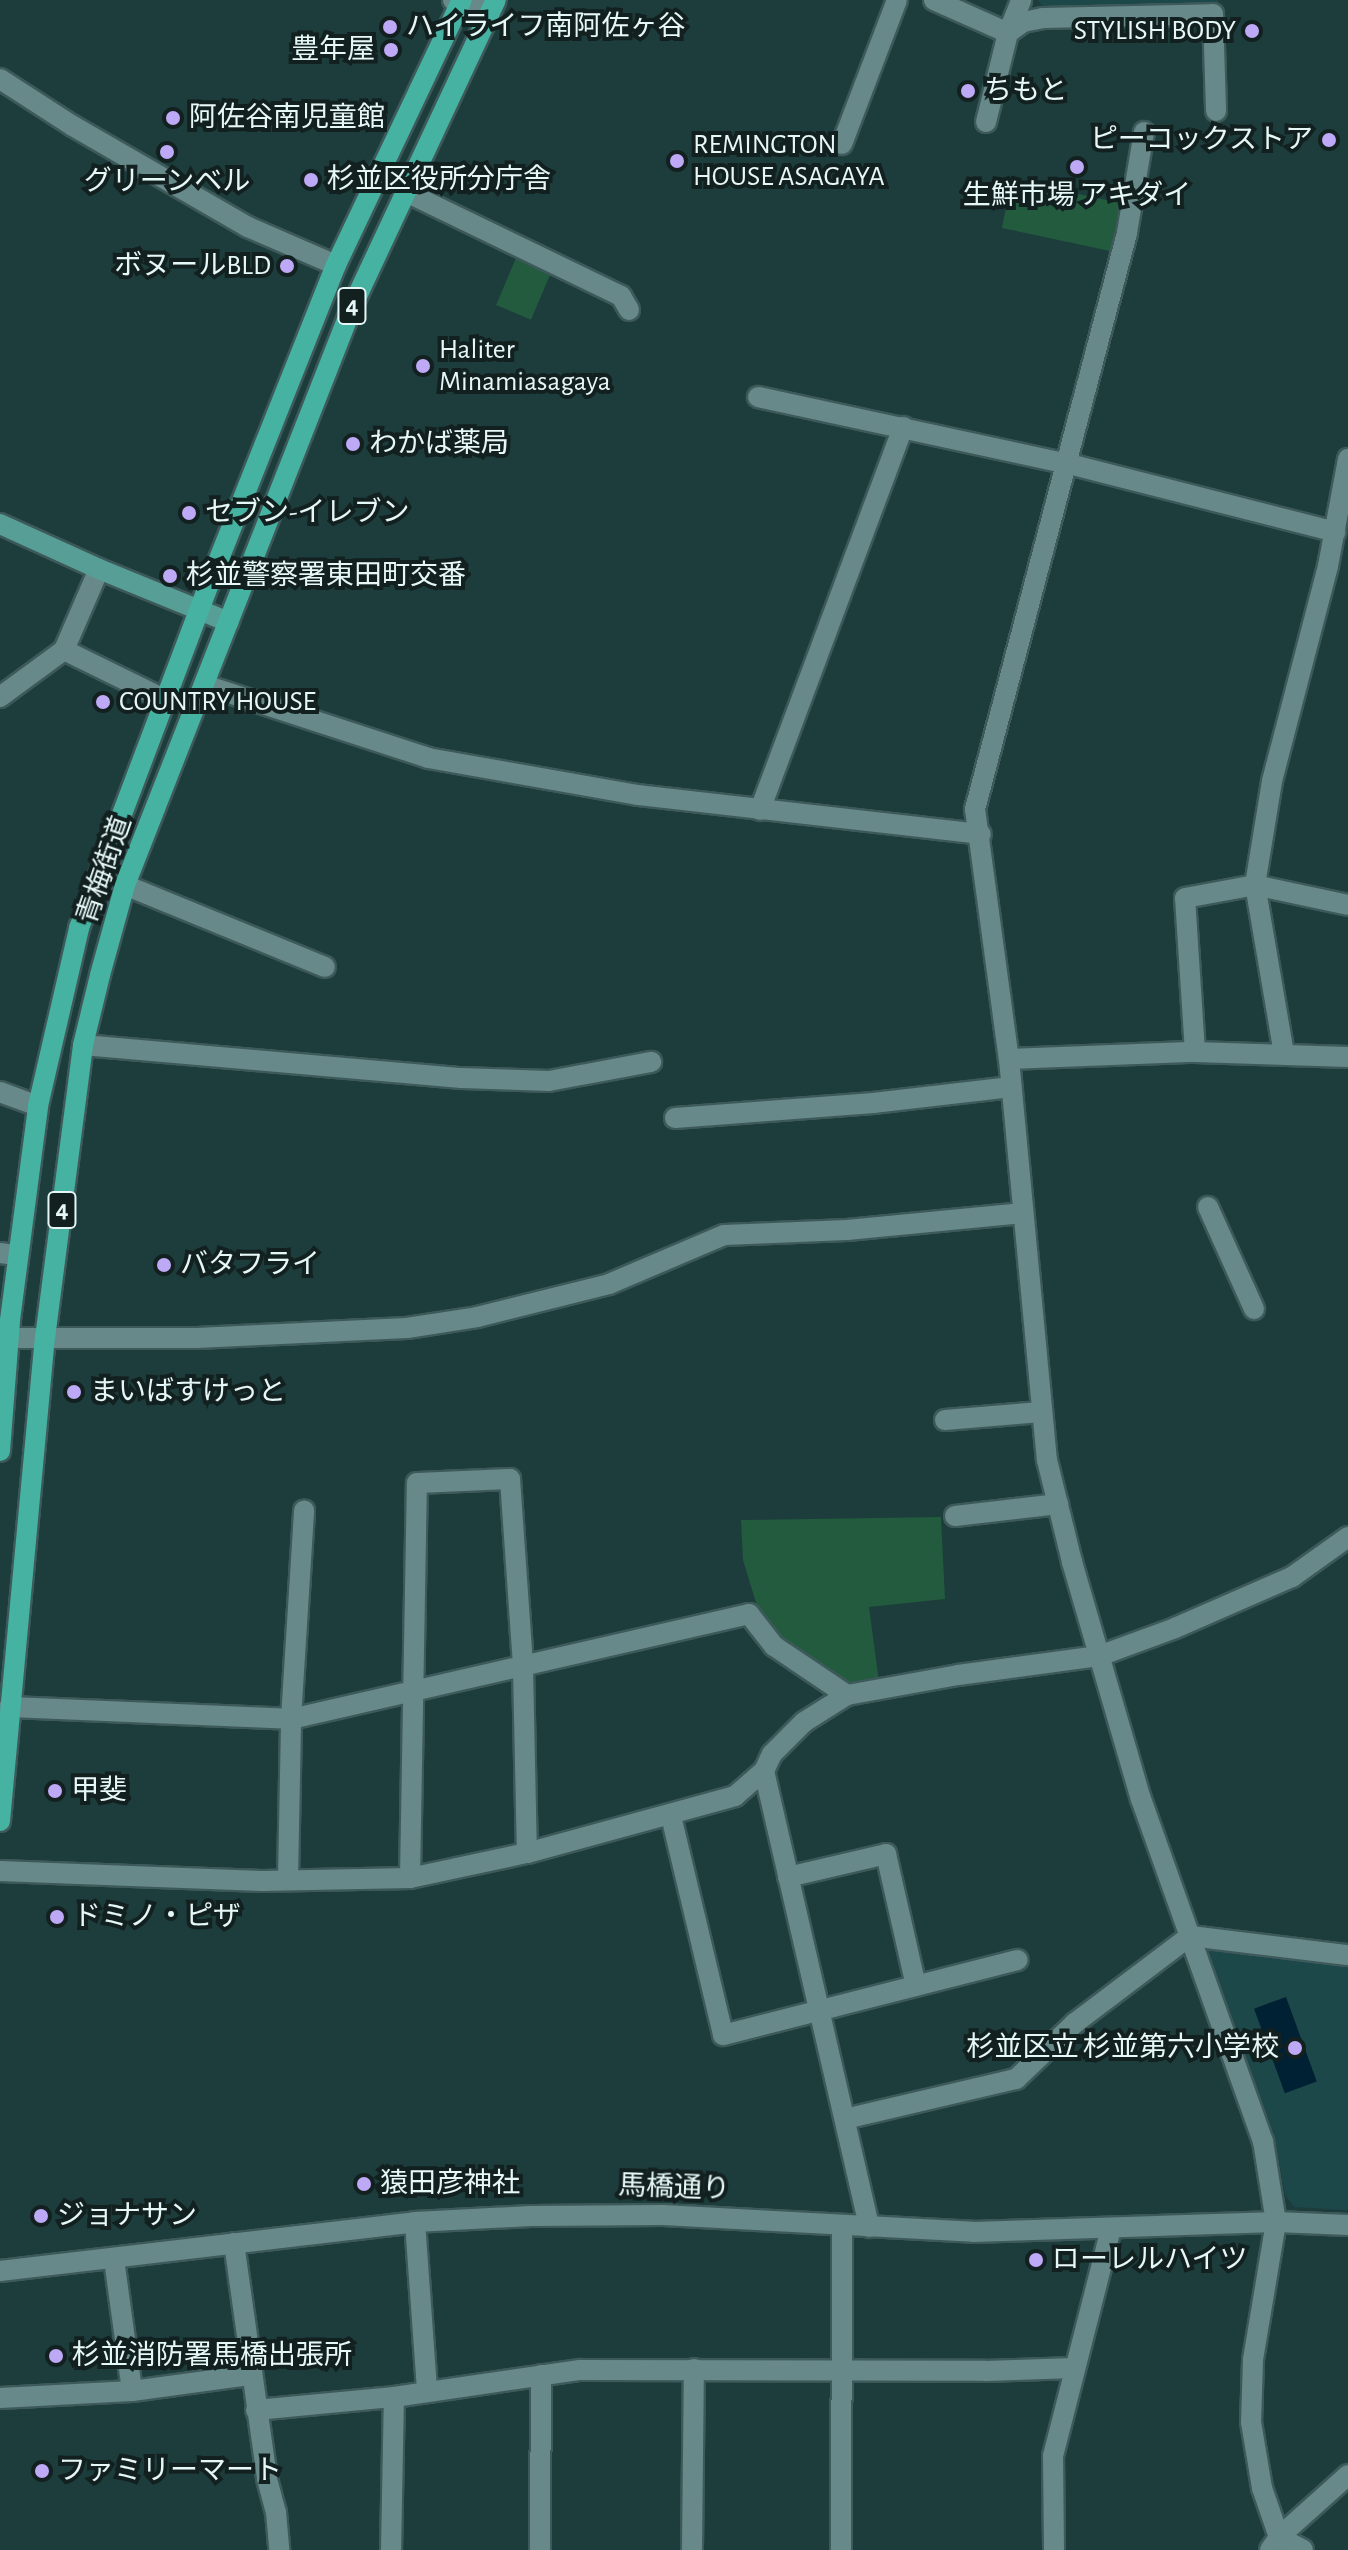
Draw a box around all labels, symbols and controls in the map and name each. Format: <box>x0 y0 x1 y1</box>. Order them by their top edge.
place label: ハイライフ南阿佐ヶ谷 <box>406 10 686 44</box>
place label: STYLISH BODY <box>1074 14 1236 48</box>
marker: ハイライフ南阿佐ヶ谷 <box>381 18 399 36</box>
marker: STYLISH BODY <box>1243 22 1261 40</box>
place label: 豊年屋 <box>291 33 375 67</box>
marker: 豊年屋 <box>382 41 400 59</box>
place label: ちもと <box>984 74 1068 108</box>
marker: ちもと <box>959 82 977 100</box>
place label: 阿佐谷南児童館 <box>189 101 385 135</box>
marker: 阿佐谷南児童館 <box>164 109 182 127</box>
place label: ピーコックストア <box>1089 123 1313 157</box>
place label: REMINGTON HOUSE ASAGAYA <box>693 128 885 194</box>
marker: ピーコックストア <box>1320 131 1338 149</box>
marker: グリーンベル <box>158 143 176 161</box>
marker: REMINGTON HOUSE ASAGAYA <box>668 152 686 170</box>
marker: 生鮮市場 アキダイ <box>1068 158 1086 176</box>
place label: 杉並区役所分庁舎 <box>327 163 551 197</box>
place label: グリーンベル <box>83 165 251 199</box>
marker: 杉並区役所分庁舎 <box>302 171 320 189</box>
place label: 生鮮市場 アキダイ <box>963 179 1191 213</box>
place label: ボヌールBLD <box>114 249 271 283</box>
marker: ボヌールBLD <box>278 257 296 275</box>
road number: 4 <box>336 284 368 328</box>
place label: Haliter Minamiasagaya <box>439 333 611 399</box>
marker: Haliter Minamiasagaya <box>414 357 432 375</box>
place label: わかば薬局 <box>369 427 509 461</box>
marker: わかば薬局 <box>344 435 362 453</box>
place label: セブン-イレブン <box>205 496 410 530</box>
marker: セブン-イレブン <box>180 504 198 522</box>
place label: 杉並警察署東田町交番 <box>186 559 466 593</box>
marker: 杉並警察署東田町交番 <box>161 567 179 585</box>
place label: COUNTRY HOUSE <box>119 685 316 719</box>
marker: COUNTRY HOUSE <box>94 693 112 711</box>
street label: 青梅街道 <box>71 812 139 928</box>
road number: 4 <box>46 1188 78 1232</box>
place label: バタフライ <box>180 1248 320 1282</box>
marker: バタフライ <box>155 1256 173 1274</box>
place label: まいばすけっと <box>90 1375 286 1409</box>
marker: まいばすけっと <box>65 1383 83 1401</box>
place label: 甲斐 <box>71 1774 127 1808</box>
marker: 甲斐 <box>46 1782 64 1800</box>
place label: ドミノ・ピザ <box>73 1900 241 1934</box>
marker: ドミノ・ピザ <box>48 1908 66 1926</box>
place label: 杉並区立 杉並第六小学校 <box>966 2031 1279 2065</box>
marker: 杉並区立 杉並第六小学校 <box>1286 2039 1304 2057</box>
place label: 猿田彦神社 <box>380 2167 520 2201</box>
street label: 馬橋通り <box>617 2169 731 2207</box>
marker: 猿田彦神社 <box>355 2175 373 2193</box>
place label: ジョナサン <box>57 2199 197 2233</box>
marker: ジョナサン <box>32 2207 50 2225</box>
place label: ローレルハイツ <box>1052 2243 1248 2277</box>
marker: ローレルハイツ <box>1027 2251 1045 2269</box>
place label: 杉並消防署馬橋出張所 <box>72 2339 352 2373</box>
marker: 杉並消防署馬橋出張所 <box>47 2347 65 2365</box>
place label: ファミリーマート <box>58 2454 282 2488</box>
marker: ファミリーマート <box>33 2462 51 2480</box>

